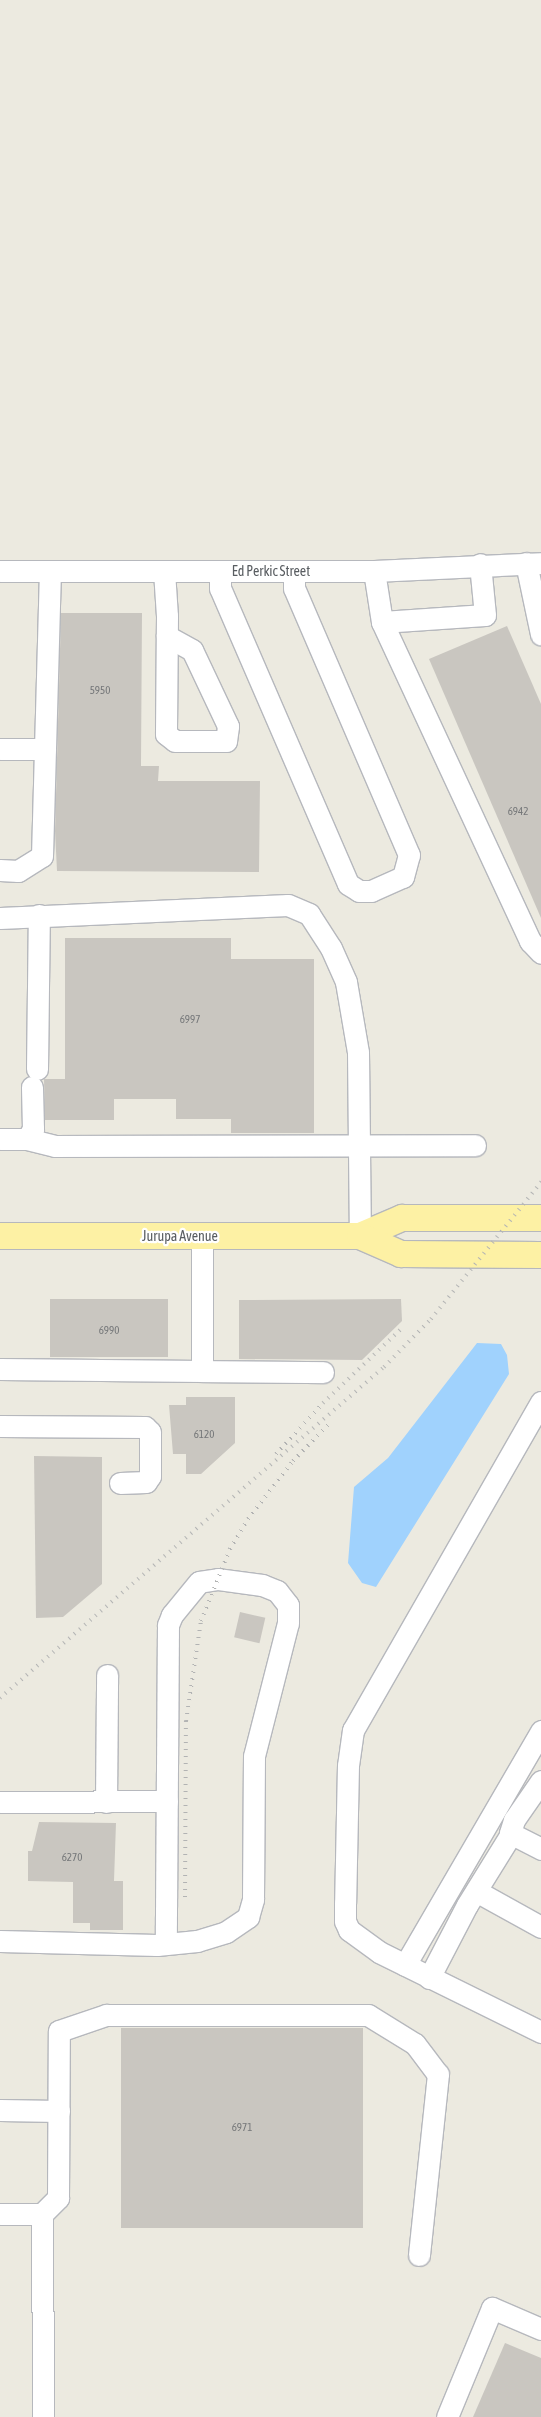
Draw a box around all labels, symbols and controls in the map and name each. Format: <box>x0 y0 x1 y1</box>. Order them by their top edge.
street label: Ed Perkic Street <box>232 563 310 579</box>
house number: 5950 <box>90 683 110 697</box>
house number: 6942 <box>508 804 528 818</box>
house number: 6997 <box>180 1012 200 1026</box>
street label: Jurupa Avenue <box>142 1228 218 1244</box>
house number: 6990 <box>99 1323 119 1337</box>
house number: 6120 <box>194 1427 214 1441</box>
house number: 6270 <box>62 1850 82 1864</box>
house number: 6971 <box>232 2120 252 2134</box>

